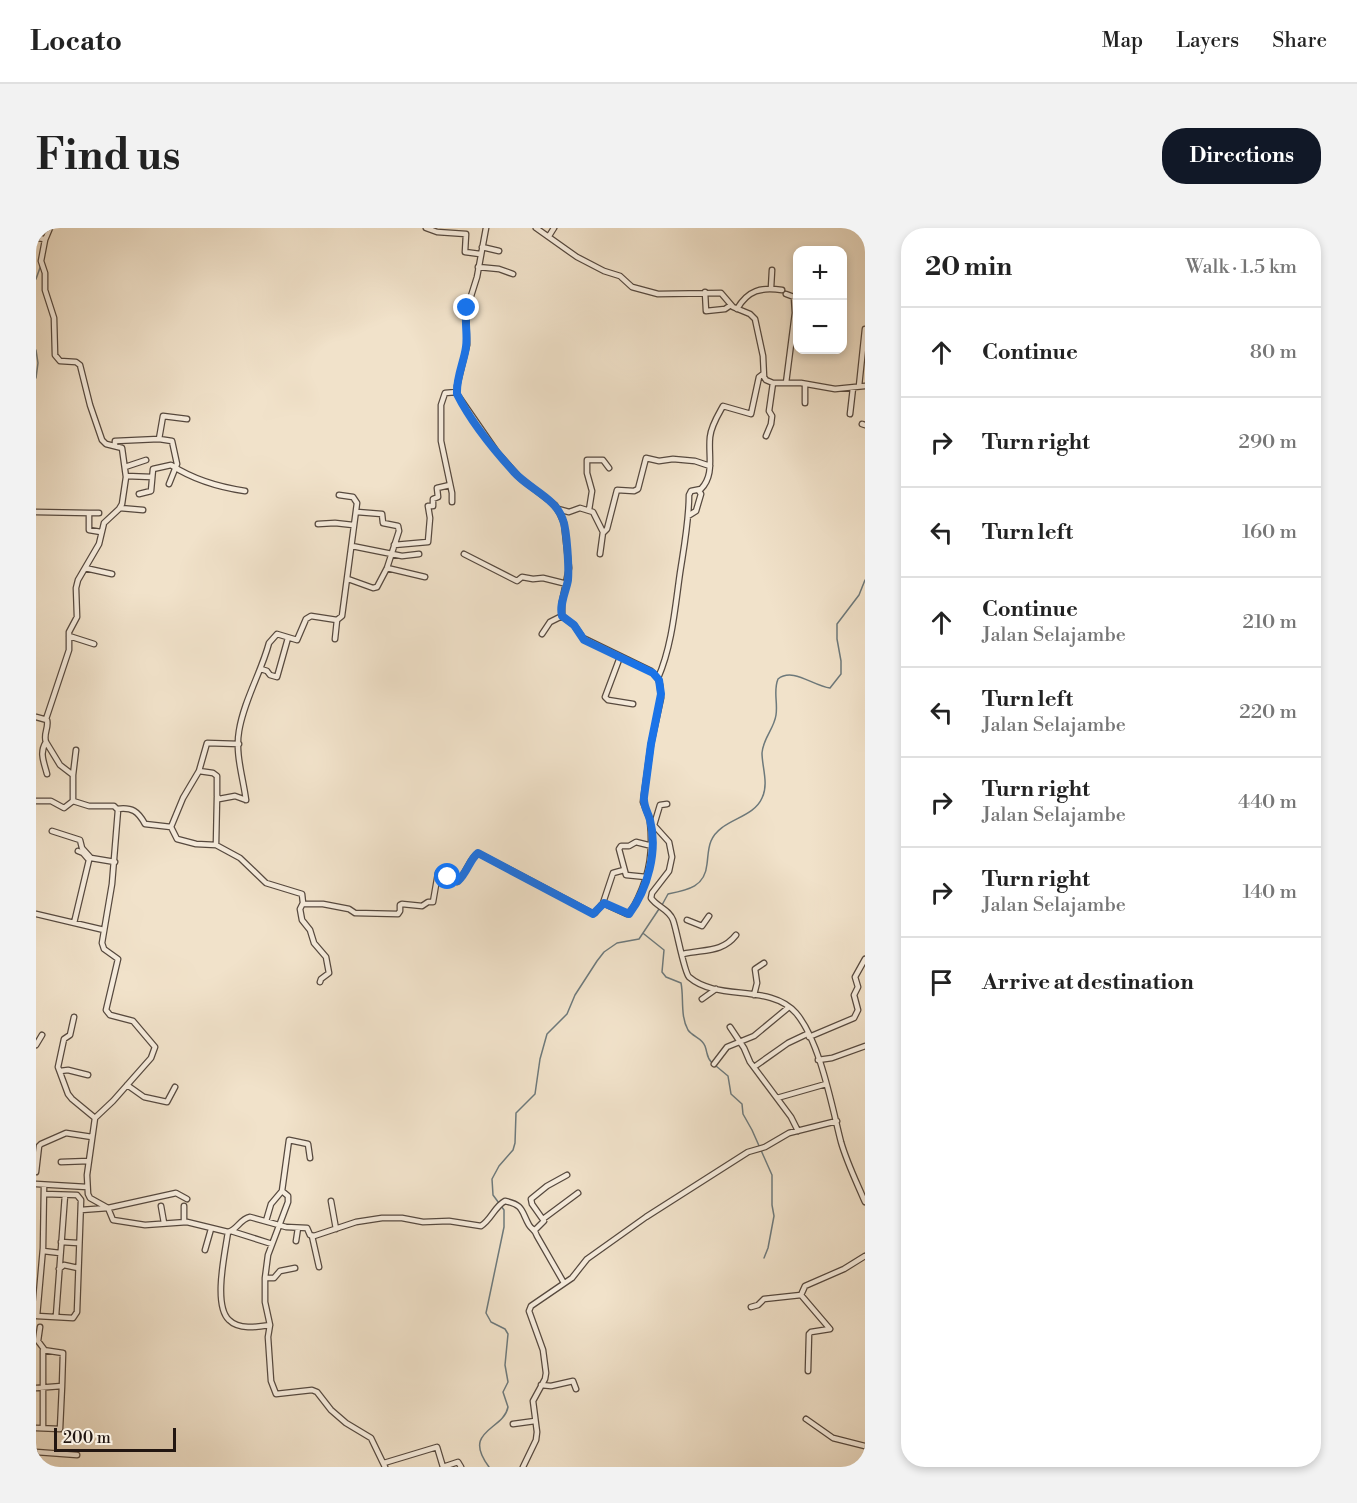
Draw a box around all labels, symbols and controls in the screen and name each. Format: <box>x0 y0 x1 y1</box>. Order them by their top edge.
text: Locato <box>30 24 122 59</box>
text: Map <box>1102 28 1143 54</box>
text: Layers <box>1176 28 1239 54</box>
text: Share <box>1272 28 1327 54</box>
button: Directions <box>1162 128 1321 184</box>
text: Find us <box>36 130 180 183</box>
map controls <box>793 246 847 354</box>
button: + <box>793 246 847 300</box>
text: 20 min <box>925 251 1012 283</box>
text: Walk · 1.5 km <box>1186 255 1297 280</box>
route end <box>453 294 479 320</box>
button: − <box>793 300 847 354</box>
icon: ahead <box>925 336 958 369</box>
text: Continue <box>982 339 1078 366</box>
text: 80 m <box>1250 340 1297 365</box>
icon: right <box>925 426 958 459</box>
text: Turn right <box>982 429 1090 456</box>
text: 290 m <box>1239 430 1297 455</box>
icon: left <box>925 516 958 549</box>
text: Turn left <box>982 519 1073 546</box>
text: 160 m <box>1242 520 1297 545</box>
text: Continue <box>982 596 1078 623</box>
icon: ahead <box>925 606 958 639</box>
text: 210 m <box>1242 610 1297 635</box>
text: Jalan Selajambe <box>982 623 1126 648</box>
text: Turn left <box>982 686 1073 713</box>
icon: left <box>925 696 958 729</box>
text: 220 m <box>1239 700 1297 725</box>
text: Jalan Selajambe <box>982 713 1126 738</box>
text: Turn right <box>982 776 1090 803</box>
icon: right <box>925 786 958 819</box>
text: 440 m <box>1238 790 1297 815</box>
text: Jalan Selajambe <box>982 803 1126 828</box>
route start <box>434 863 460 889</box>
text: Turn right <box>982 866 1090 893</box>
icon: right <box>925 876 958 909</box>
text: 140 m <box>1242 880 1297 905</box>
text: Jalan Selajambe <box>982 893 1126 918</box>
icon: arrive <box>925 966 958 999</box>
text: Arrive at destination <box>982 969 1194 996</box>
scale bar <box>54 1425 176 1452</box>
text: 200 m <box>63 1428 111 1448</box>

